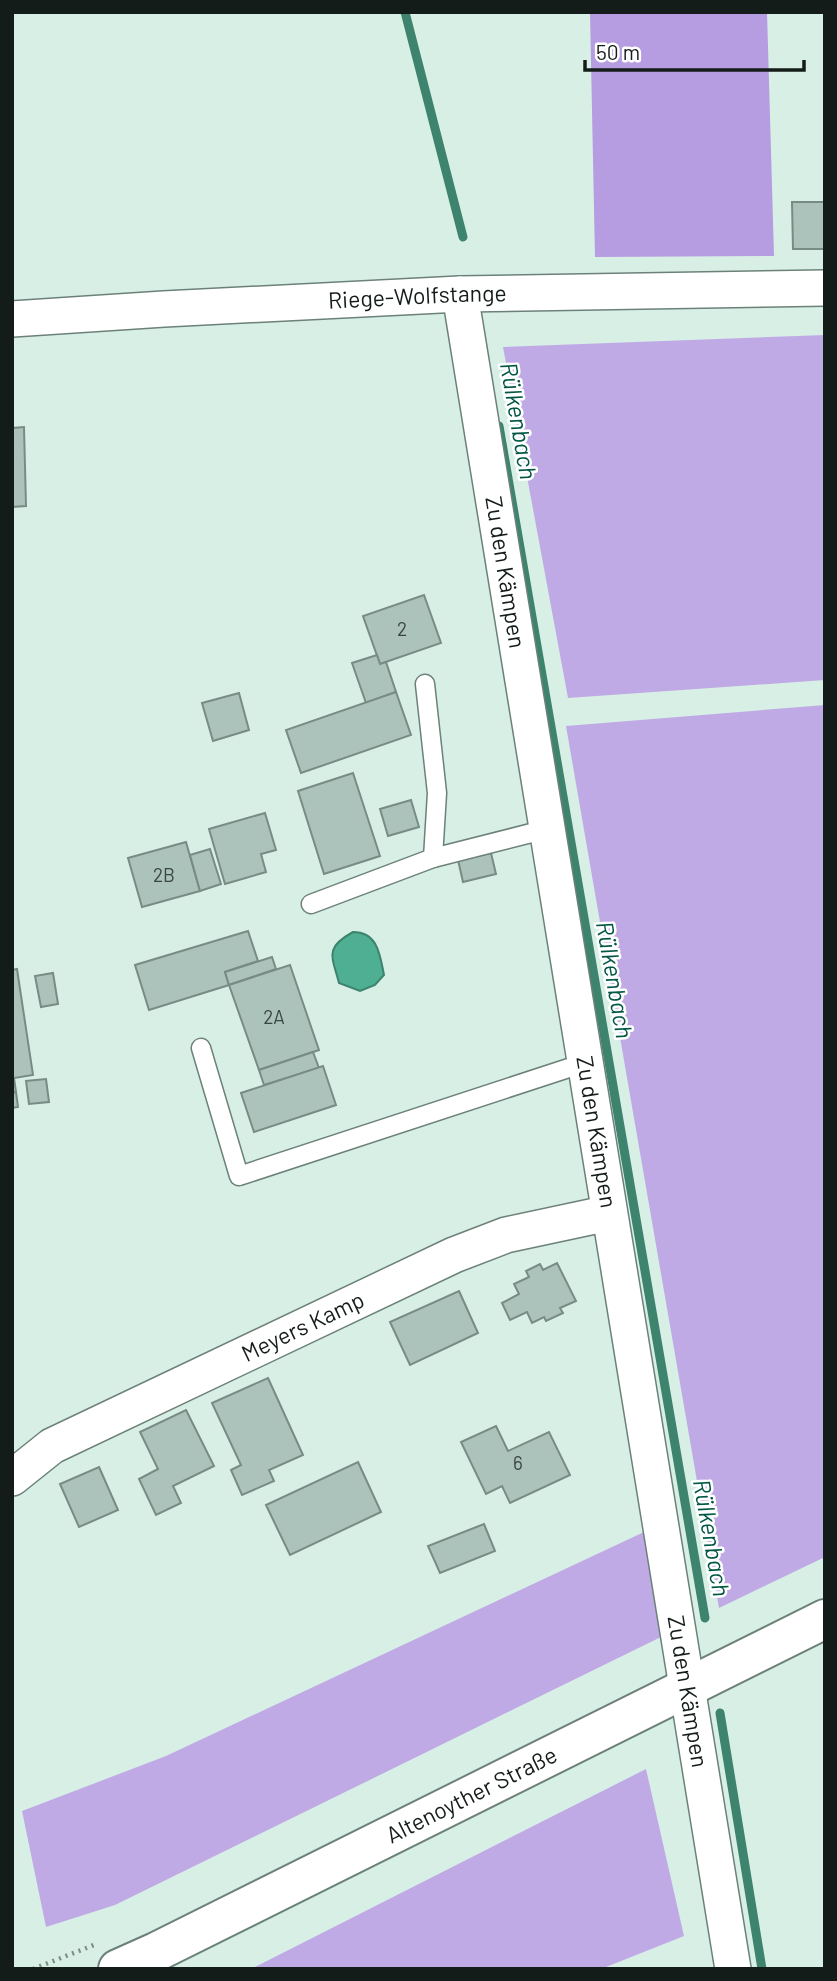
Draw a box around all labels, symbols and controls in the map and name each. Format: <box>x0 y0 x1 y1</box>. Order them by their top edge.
scale bar <box>585 28 804 72</box>
text: 50 m <box>596 39 640 64</box>
street label: Riege-Wolfstange <box>327 278 507 314</box>
water label: Rülkenbach <box>495 360 544 482</box>
street label: Zu den Kämpen <box>480 494 533 650</box>
house number: 2 <box>397 617 407 640</box>
house number: 2B <box>153 863 175 886</box>
water label: Rülkenbach <box>591 919 640 1041</box>
house number: 2A <box>263 1005 285 1028</box>
street label: Zu den Kämpen <box>571 1054 624 1210</box>
street label: Meyers Kamp <box>237 1285 368 1367</box>
house number: 6 <box>513 1451 523 1474</box>
water label: Rülkenbach <box>688 1477 737 1599</box>
street label: Zu den Kämpen <box>663 1613 715 1769</box>
street label: Altenoyther Straße <box>381 1740 561 1848</box>

